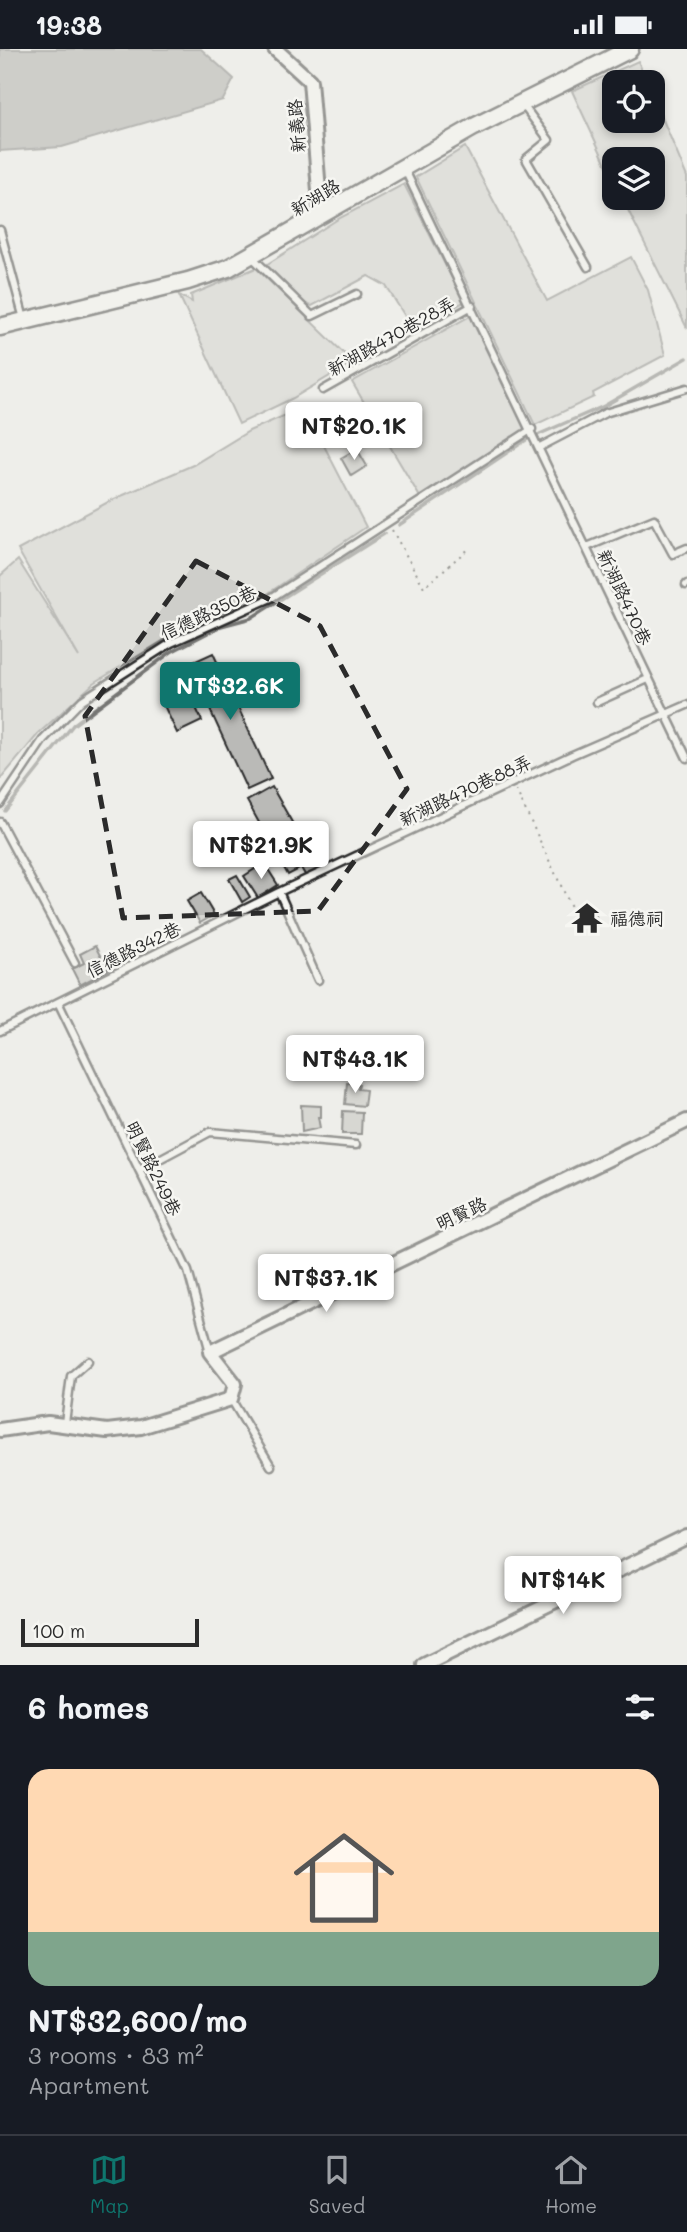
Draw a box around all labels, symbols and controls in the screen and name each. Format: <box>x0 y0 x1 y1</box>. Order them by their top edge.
text: 19:38 <box>35 8 102 42</box>
map controls <box>602 70 665 210</box>
button: locate <box>602 70 665 133</box>
street label: 新義路 <box>282 98 310 154</box>
button: layers <box>602 147 665 210</box>
street label: 新湖路 <box>286 173 344 221</box>
street label: 新湖路470巷28弄 <box>323 291 459 381</box>
pin: NT$20.1K <box>282 403 426 462</box>
text: NT$20.1K <box>301 410 407 440</box>
street label: 新湖路470巷 <box>592 545 658 649</box>
street label: 信德路350巷 <box>156 579 260 645</box>
pin: NT$32.6K <box>158 663 302 722</box>
text: NT$32.6K <box>176 670 284 700</box>
street label: 新湖路470巷88弄 <box>395 749 535 831</box>
pin: NT$21.9K <box>189 821 333 881</box>
text: NT$21.9K <box>209 829 313 859</box>
temple icon: 福德祠 <box>570 901 604 935</box>
place label: 福德祠 <box>610 906 664 930</box>
street label: 信德路342巷 <box>81 916 185 982</box>
pin: NT$43.1K <box>283 1035 427 1095</box>
text: NT$43.1K <box>302 1043 408 1073</box>
street label: 明賢路249巷 <box>121 1116 187 1220</box>
street label: 明賢路 <box>431 1191 491 1235</box>
pin: NT$37.1K <box>254 1255 398 1314</box>
text: NT$37.1K <box>274 1262 378 1292</box>
pin: NT$14K <box>506 1557 620 1616</box>
text: NT$14K <box>520 1564 606 1594</box>
scale bar <box>21 1616 200 1648</box>
text: 100 m <box>32 1618 85 1643</box>
text: 6 homes <box>28 1687 149 1727</box>
icon: filters <box>621 1688 659 1726</box>
icon: home <box>281 1815 407 1941</box>
text: NT$32,600/mo <box>28 2000 247 2040</box>
text: 3 rooms · 83 m² <box>28 2040 204 2070</box>
text: Apartment <box>28 2070 150 2100</box>
tab: Map <box>90 2151 129 2218</box>
tab: Saved <box>309 2151 365 2218</box>
tab: Home <box>545 2151 597 2218</box>

